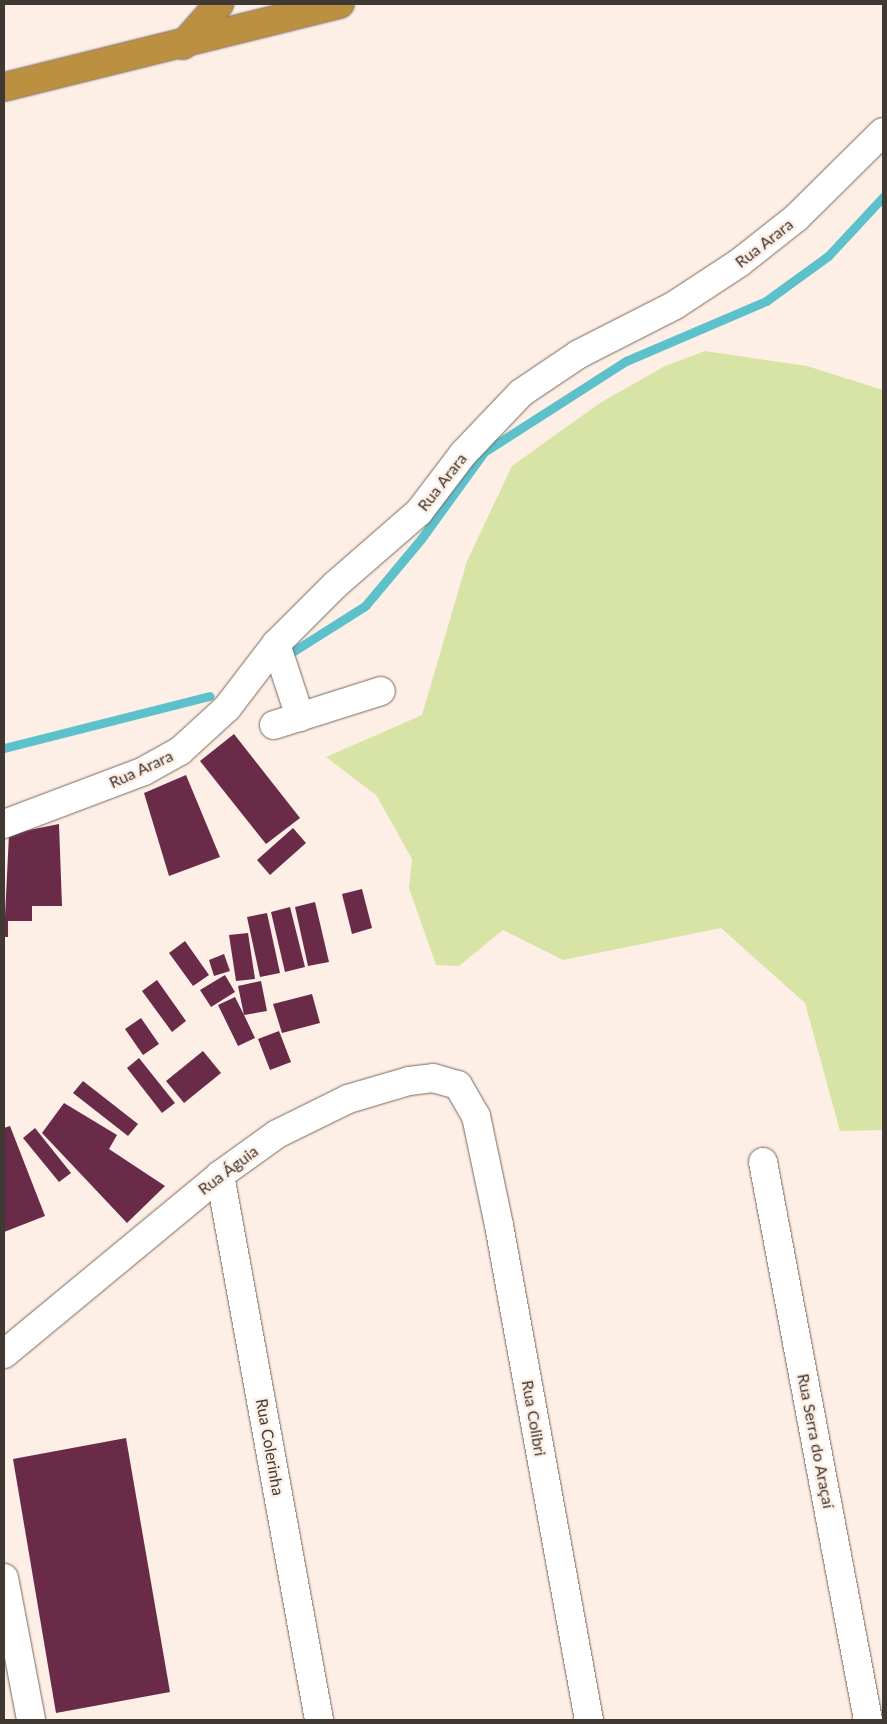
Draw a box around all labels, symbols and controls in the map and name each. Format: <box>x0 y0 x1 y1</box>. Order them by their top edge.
street label: Rua Arara <box>731 214 797 272</box>
street label: Rua Arara <box>413 449 471 515</box>
street label: Rua Arara <box>106 746 176 792</box>
street label: Rua Águia <box>194 1141 262 1199</box>
street label: Rua Serra do Araçaí <box>793 1372 839 1510</box>
street label: Rua Colibri <box>518 1379 550 1457</box>
street label: Rua Colerinha <box>252 1397 288 1497</box>

